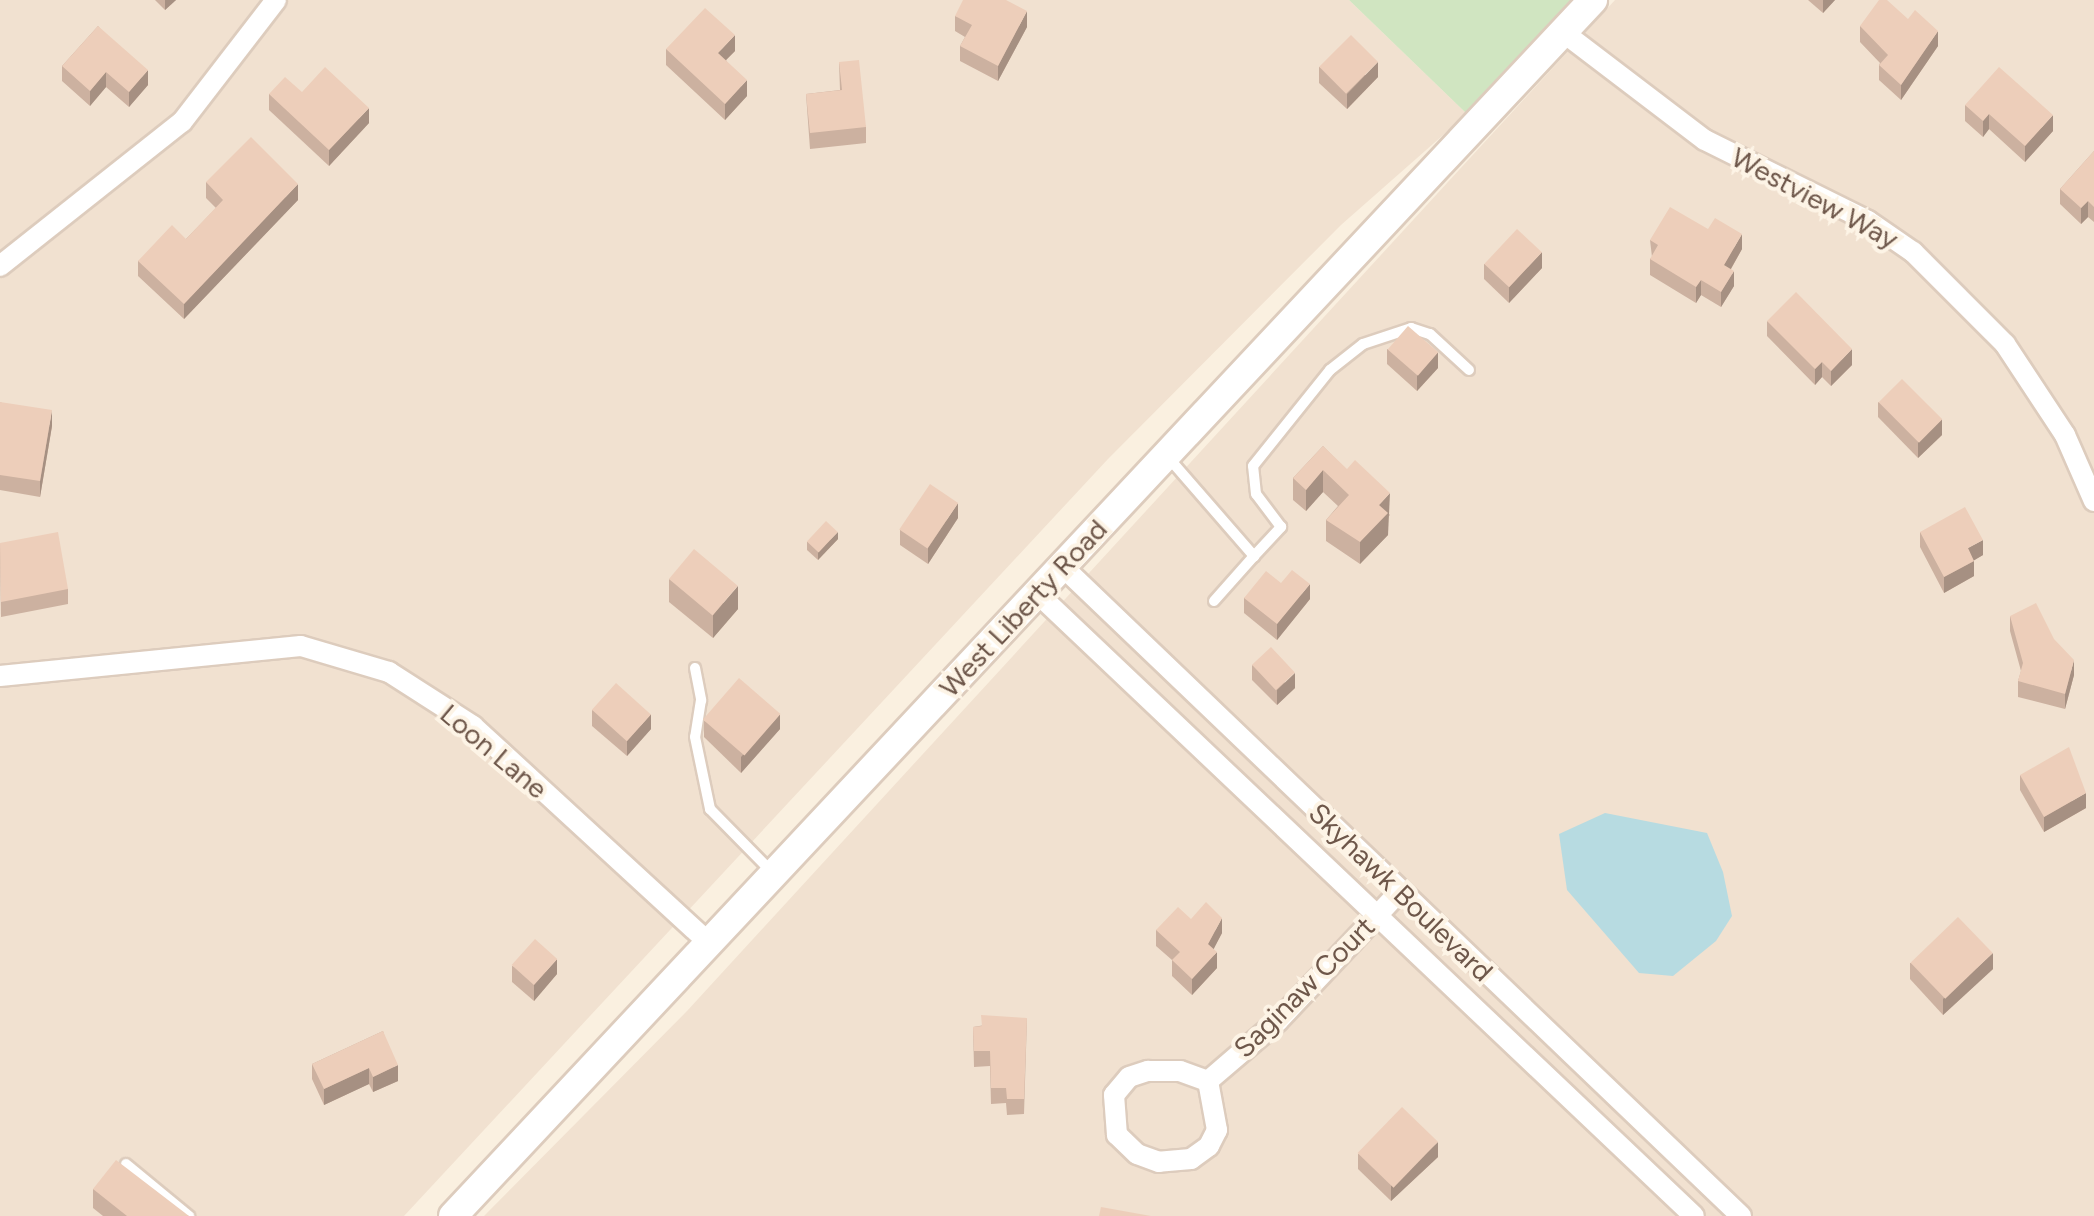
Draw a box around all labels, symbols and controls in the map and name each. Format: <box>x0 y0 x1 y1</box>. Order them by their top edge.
street label: Westview Way <box>1726 140 1904 256</box>
street label: West Liberty Road <box>932 512 1114 704</box>
street label: Loon Lane <box>434 697 554 805</box>
street label: Skyhawk Boulevard <box>1302 796 1500 988</box>
street label: Saginaw Court <box>1227 910 1381 1064</box>

